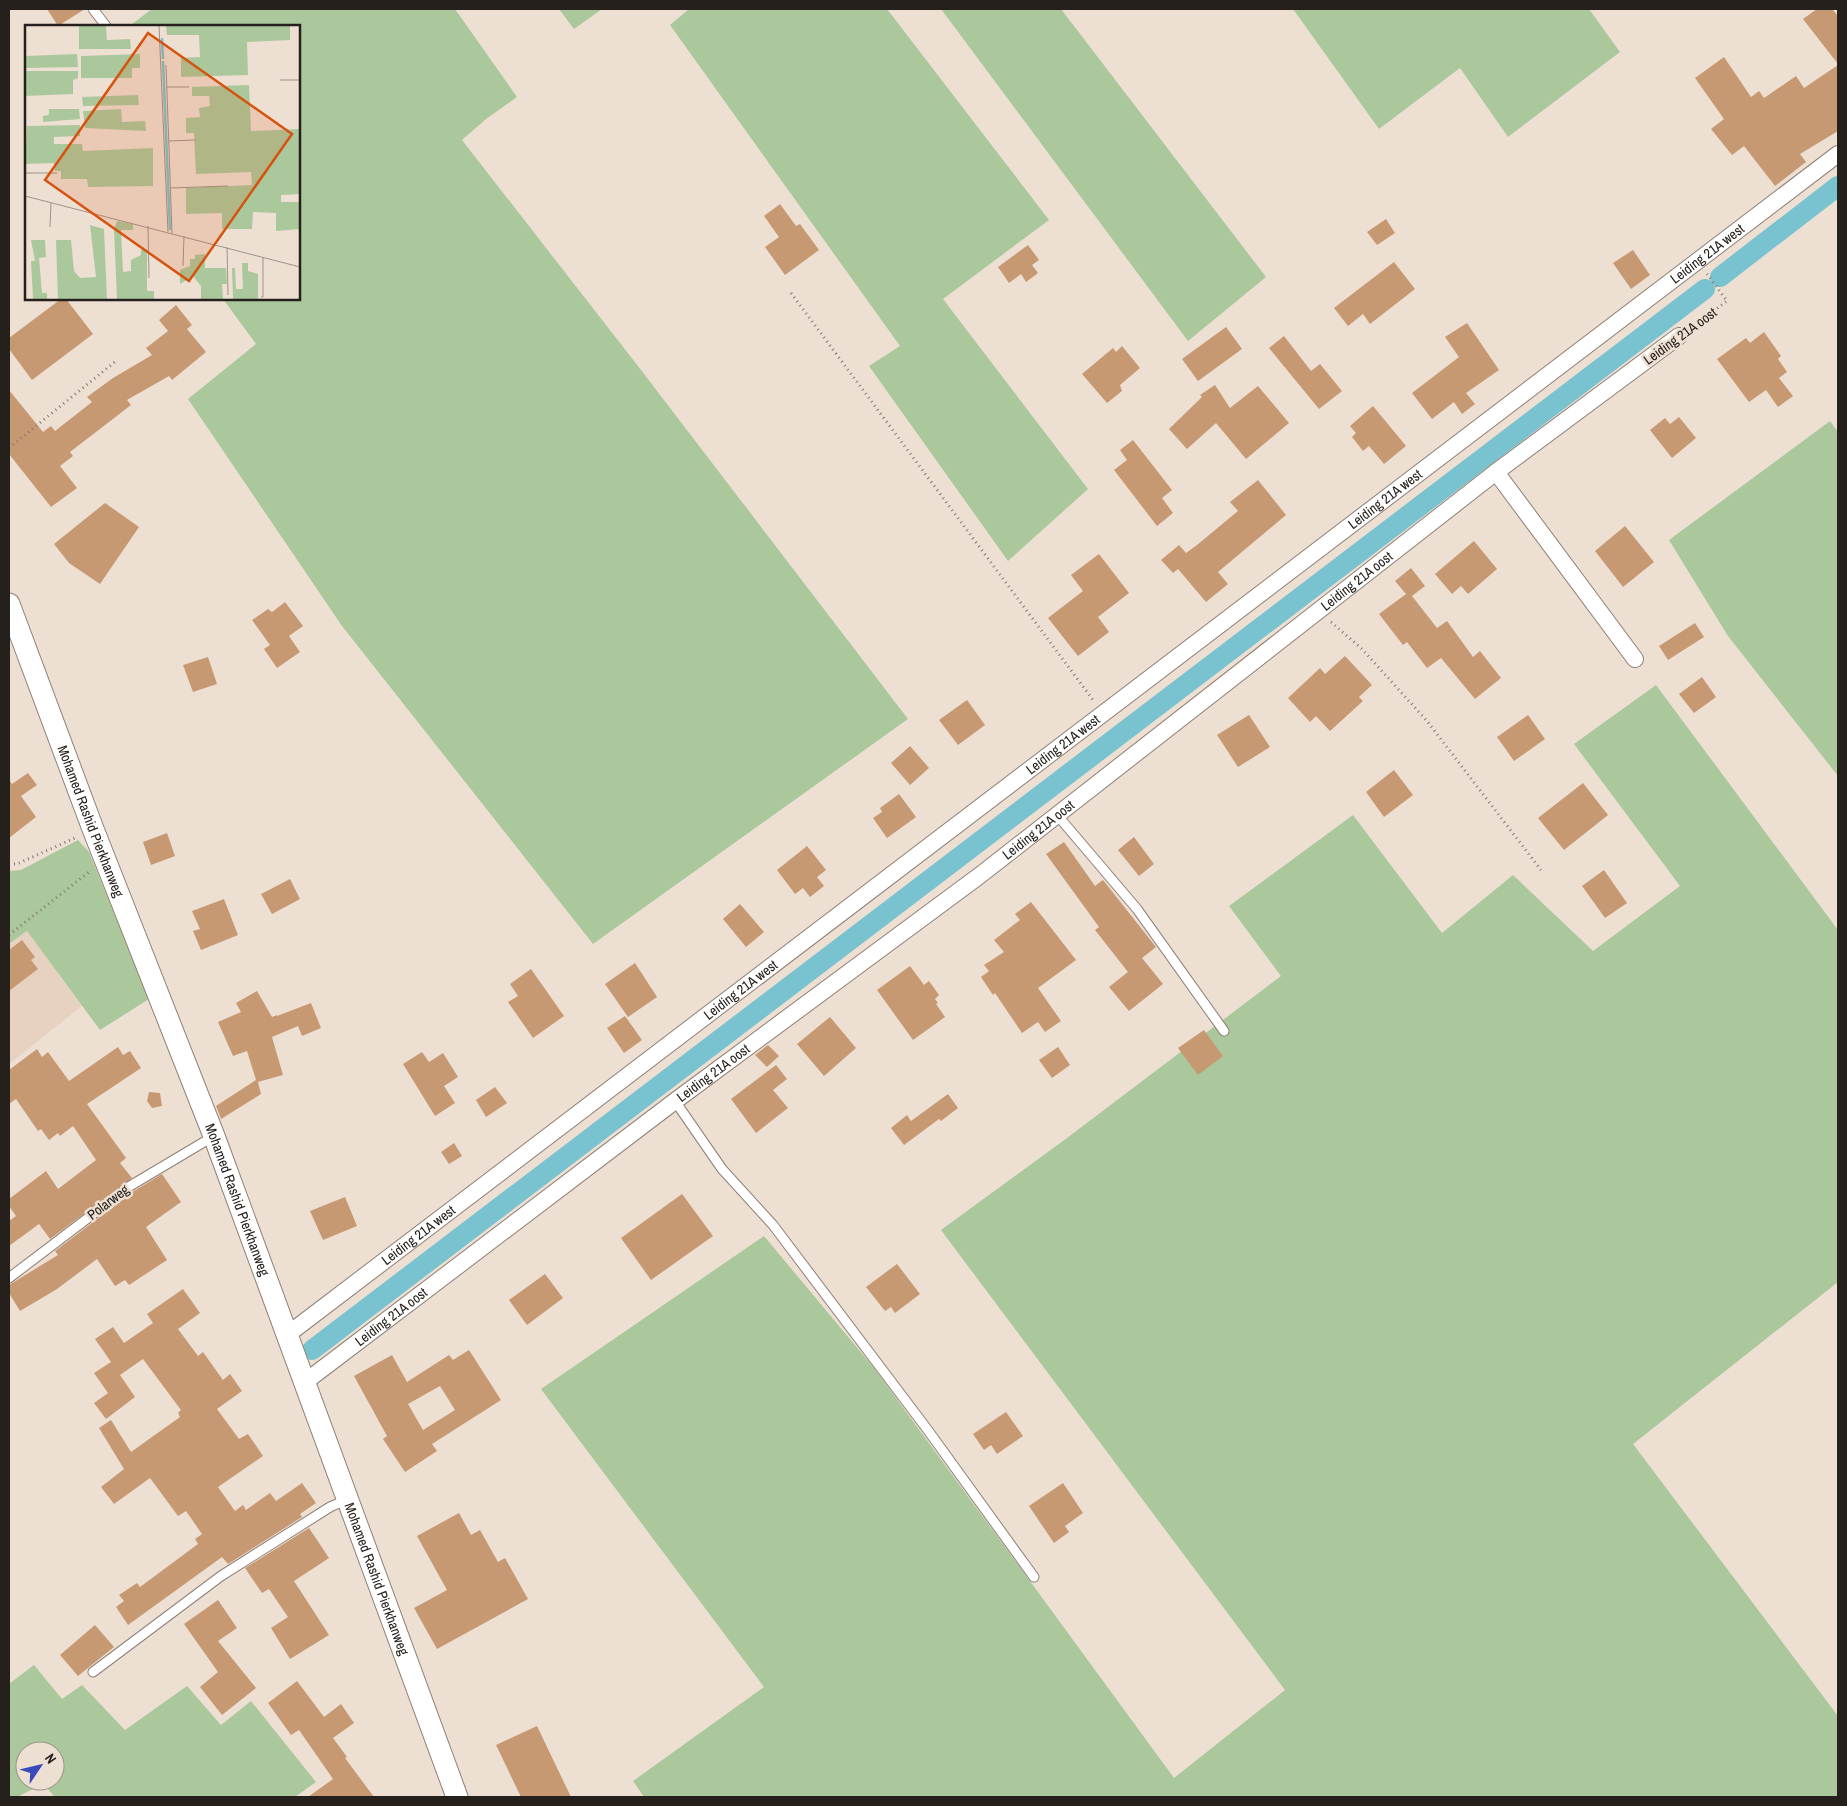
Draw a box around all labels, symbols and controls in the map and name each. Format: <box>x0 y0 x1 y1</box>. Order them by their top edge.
inset map <box>25 25 300 300</box>
street label: Leiding 21A west <box>1667 220 1748 288</box>
street label: Leiding 21A oost <box>1640 303 1720 369</box>
street label: Leiding 21A west <box>1344 465 1425 533</box>
street label: Leiding 21A oost <box>1317 547 1396 615</box>
street label: Leiding 21A west <box>1022 710 1103 778</box>
street label: Mohamed Rashid Pierkhanweg <box>54 743 128 900</box>
street label: Leiding 21A oost <box>999 796 1078 863</box>
street label: Leiding 21A west <box>700 956 781 1024</box>
street label: Leiding 21A oost <box>673 1040 753 1106</box>
street label: Mohamed Rashid Pierkhanweg <box>201 1121 274 1279</box>
street label: Polarweg <box>83 1180 133 1224</box>
street label: Leiding 21A west <box>378 1201 459 1269</box>
street label: Leiding 21A oost <box>351 1283 431 1350</box>
street label: Mohamed Rashid Pierkhanweg <box>341 1500 413 1658</box>
north arrow <box>15 1741 65 1791</box>
text: N <box>41 1750 60 1767</box>

